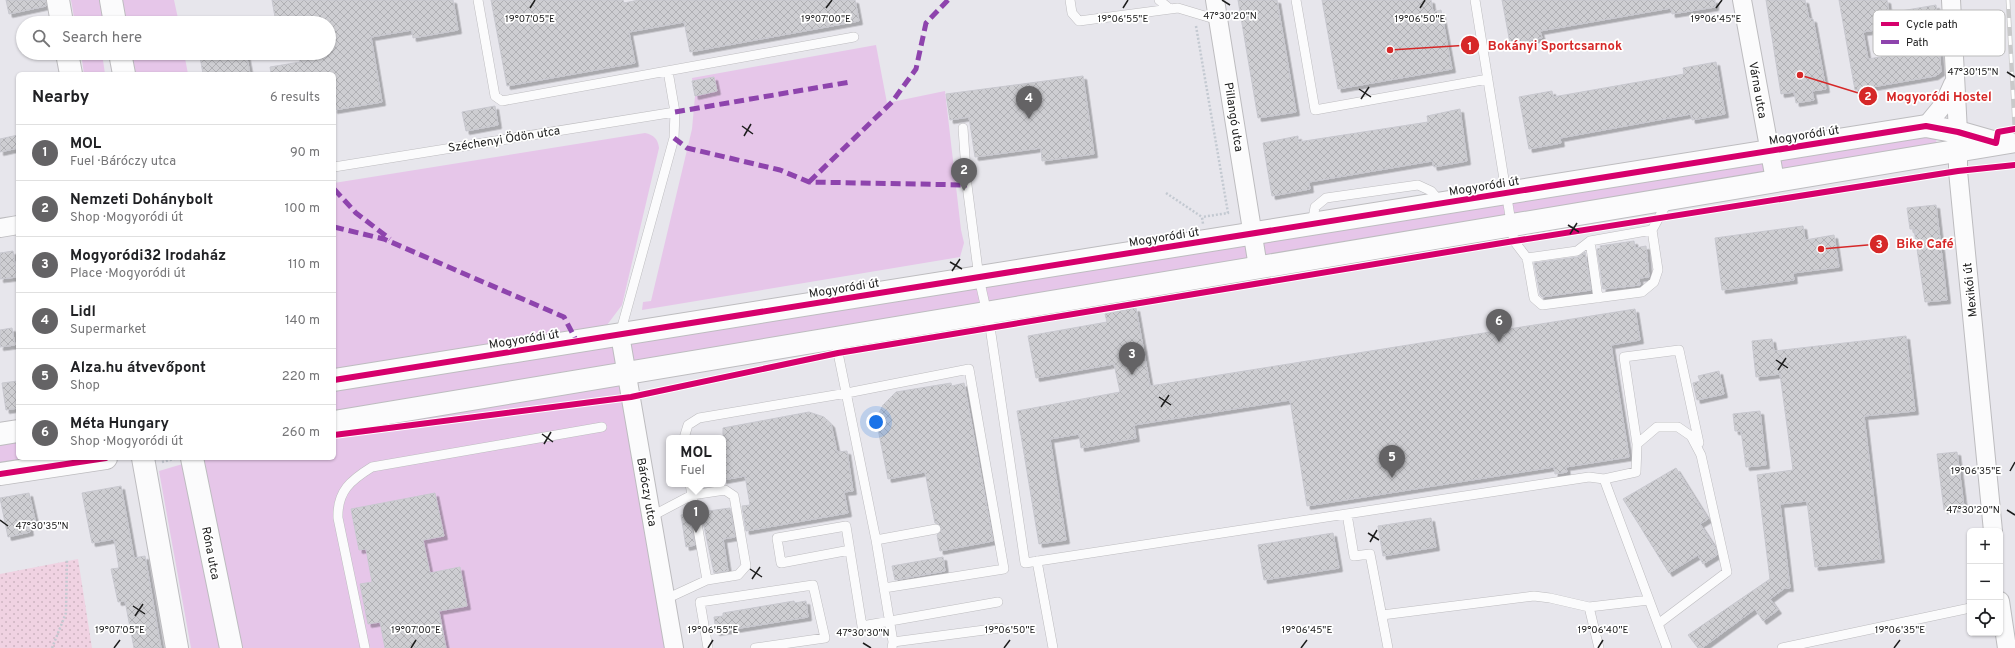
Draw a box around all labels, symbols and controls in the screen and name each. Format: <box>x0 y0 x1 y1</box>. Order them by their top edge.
text: 47°30'20"N <box>1203 10 1257 23</box>
legend <box>1873 10 2005 56</box>
text: 19°07'05"E <box>505 13 555 26</box>
text: 19°07'00"E <box>801 13 851 26</box>
text: 19°06'55"E <box>1098 13 1148 26</box>
text: 19°06'50"E <box>1395 13 1445 26</box>
text: 19°06'45"E <box>1691 13 1741 26</box>
search box <box>16 16 336 60</box>
text: Cycle path <box>1906 18 1958 32</box>
icon: search <box>30 27 52 49</box>
text: Search here <box>62 29 142 48</box>
callout: Bokányi Sportcsarnok <box>1460 33 1630 58</box>
text: Path <box>1906 36 1928 50</box>
text: 1 <box>1468 39 1472 55</box>
text: Bokányi Sportcsarnok <box>1488 39 1622 55</box>
street label: Várna utca <box>1744 61 1770 120</box>
text: 47°30'15"N <box>1948 66 1998 79</box>
street label: Pillangó utca <box>1220 81 1246 153</box>
callout: Mogyoródi Hostel <box>1858 84 1999 109</box>
pin: 4 <box>1016 86 1042 119</box>
text: Nearby <box>32 87 89 109</box>
text: 2 <box>1864 89 1872 105</box>
text: 6 results <box>270 90 320 106</box>
text: Mogyoródi Hostel <box>1886 90 1992 106</box>
street label: Széchenyi Ödön utca <box>447 123 561 157</box>
street label: Mogyoródi út <box>1768 123 1841 149</box>
text: MOL <box>70 135 101 154</box>
text: 1 <box>42 145 48 161</box>
text: 90 m <box>290 145 320 161</box>
text: Fuel · Báróczy utca <box>70 154 176 170</box>
pin: 2 <box>951 158 977 191</box>
street label: Mogyoródi út <box>1448 174 1521 200</box>
text: Nemzeti Dohánybolt <box>70 191 213 210</box>
text: 2 <box>41 201 49 217</box>
text: 100 m <box>284 201 320 217</box>
text: Shop · Mogyoródi út <box>70 210 183 226</box>
street label: Mogyoródi út <box>1128 225 1201 251</box>
callout: Bike Café <box>1869 231 1962 256</box>
text: 3 <box>1875 237 1883 253</box>
text: Bike Café <box>1896 237 1954 253</box>
text: Mogyoródi32 Irodaház <box>70 247 226 266</box>
text: 3 <box>41 257 49 273</box>
text: 110 m <box>288 257 320 273</box>
street label: Mexikói út <box>1960 262 1982 318</box>
text: Place · Mogyoródi út <box>70 266 186 282</box>
street label: Mogyoródi út <box>808 276 881 302</box>
text: Lidl <box>70 303 96 322</box>
pin: 6 <box>1486 309 1512 342</box>
text: 4 <box>41 313 49 329</box>
text: 140 m <box>285 313 320 329</box>
text: Supermarket <box>70 322 146 338</box>
street label: Mogyoródi út <box>488 327 561 353</box>
pin: 3 <box>1119 342 1145 375</box>
text: Alza.hu átvevőpont <box>70 359 206 378</box>
text: 5 <box>41 369 49 385</box>
text: 220 m <box>282 369 320 385</box>
text: Shop <box>70 378 100 394</box>
your location <box>866 412 886 432</box>
text: Méta Hungary <box>70 415 169 434</box>
text: 6 <box>41 425 49 441</box>
text: 260 m <box>282 425 320 441</box>
text: Shop · Mogyoródi út <box>70 434 183 450</box>
popup <box>666 435 726 487</box>
text: MOL <box>680 444 712 463</box>
pin: 5 <box>1379 445 1405 478</box>
street label: Báróczy utca <box>632 457 660 528</box>
text: Fuel <box>680 463 705 479</box>
text: 19°06'35"E <box>1951 465 2001 478</box>
pin: 1 <box>683 500 709 533</box>
text: 47°30'20"N <box>1946 504 2000 517</box>
text: 47°30'35"N <box>15 520 69 533</box>
street label: Róna utca <box>197 525 223 581</box>
map controls <box>1967 528 2003 636</box>
button: + <box>1967 528 2003 564</box>
button: − <box>1967 564 2003 600</box>
button: locate <box>1967 600 2003 636</box>
text: 19°07'05"E <box>95 624 145 637</box>
text: 19°07'00"E <box>391 624 441 637</box>
text: 19°06'55"E <box>688 624 738 637</box>
text: 19°06'50"E <box>985 624 1035 637</box>
text: 19°06'45"E <box>1282 624 1332 637</box>
text: 19°06'40"E <box>1578 624 1628 637</box>
text: 19°06'35"E <box>1875 624 1925 637</box>
text: 47°30'30"N <box>836 627 890 640</box>

